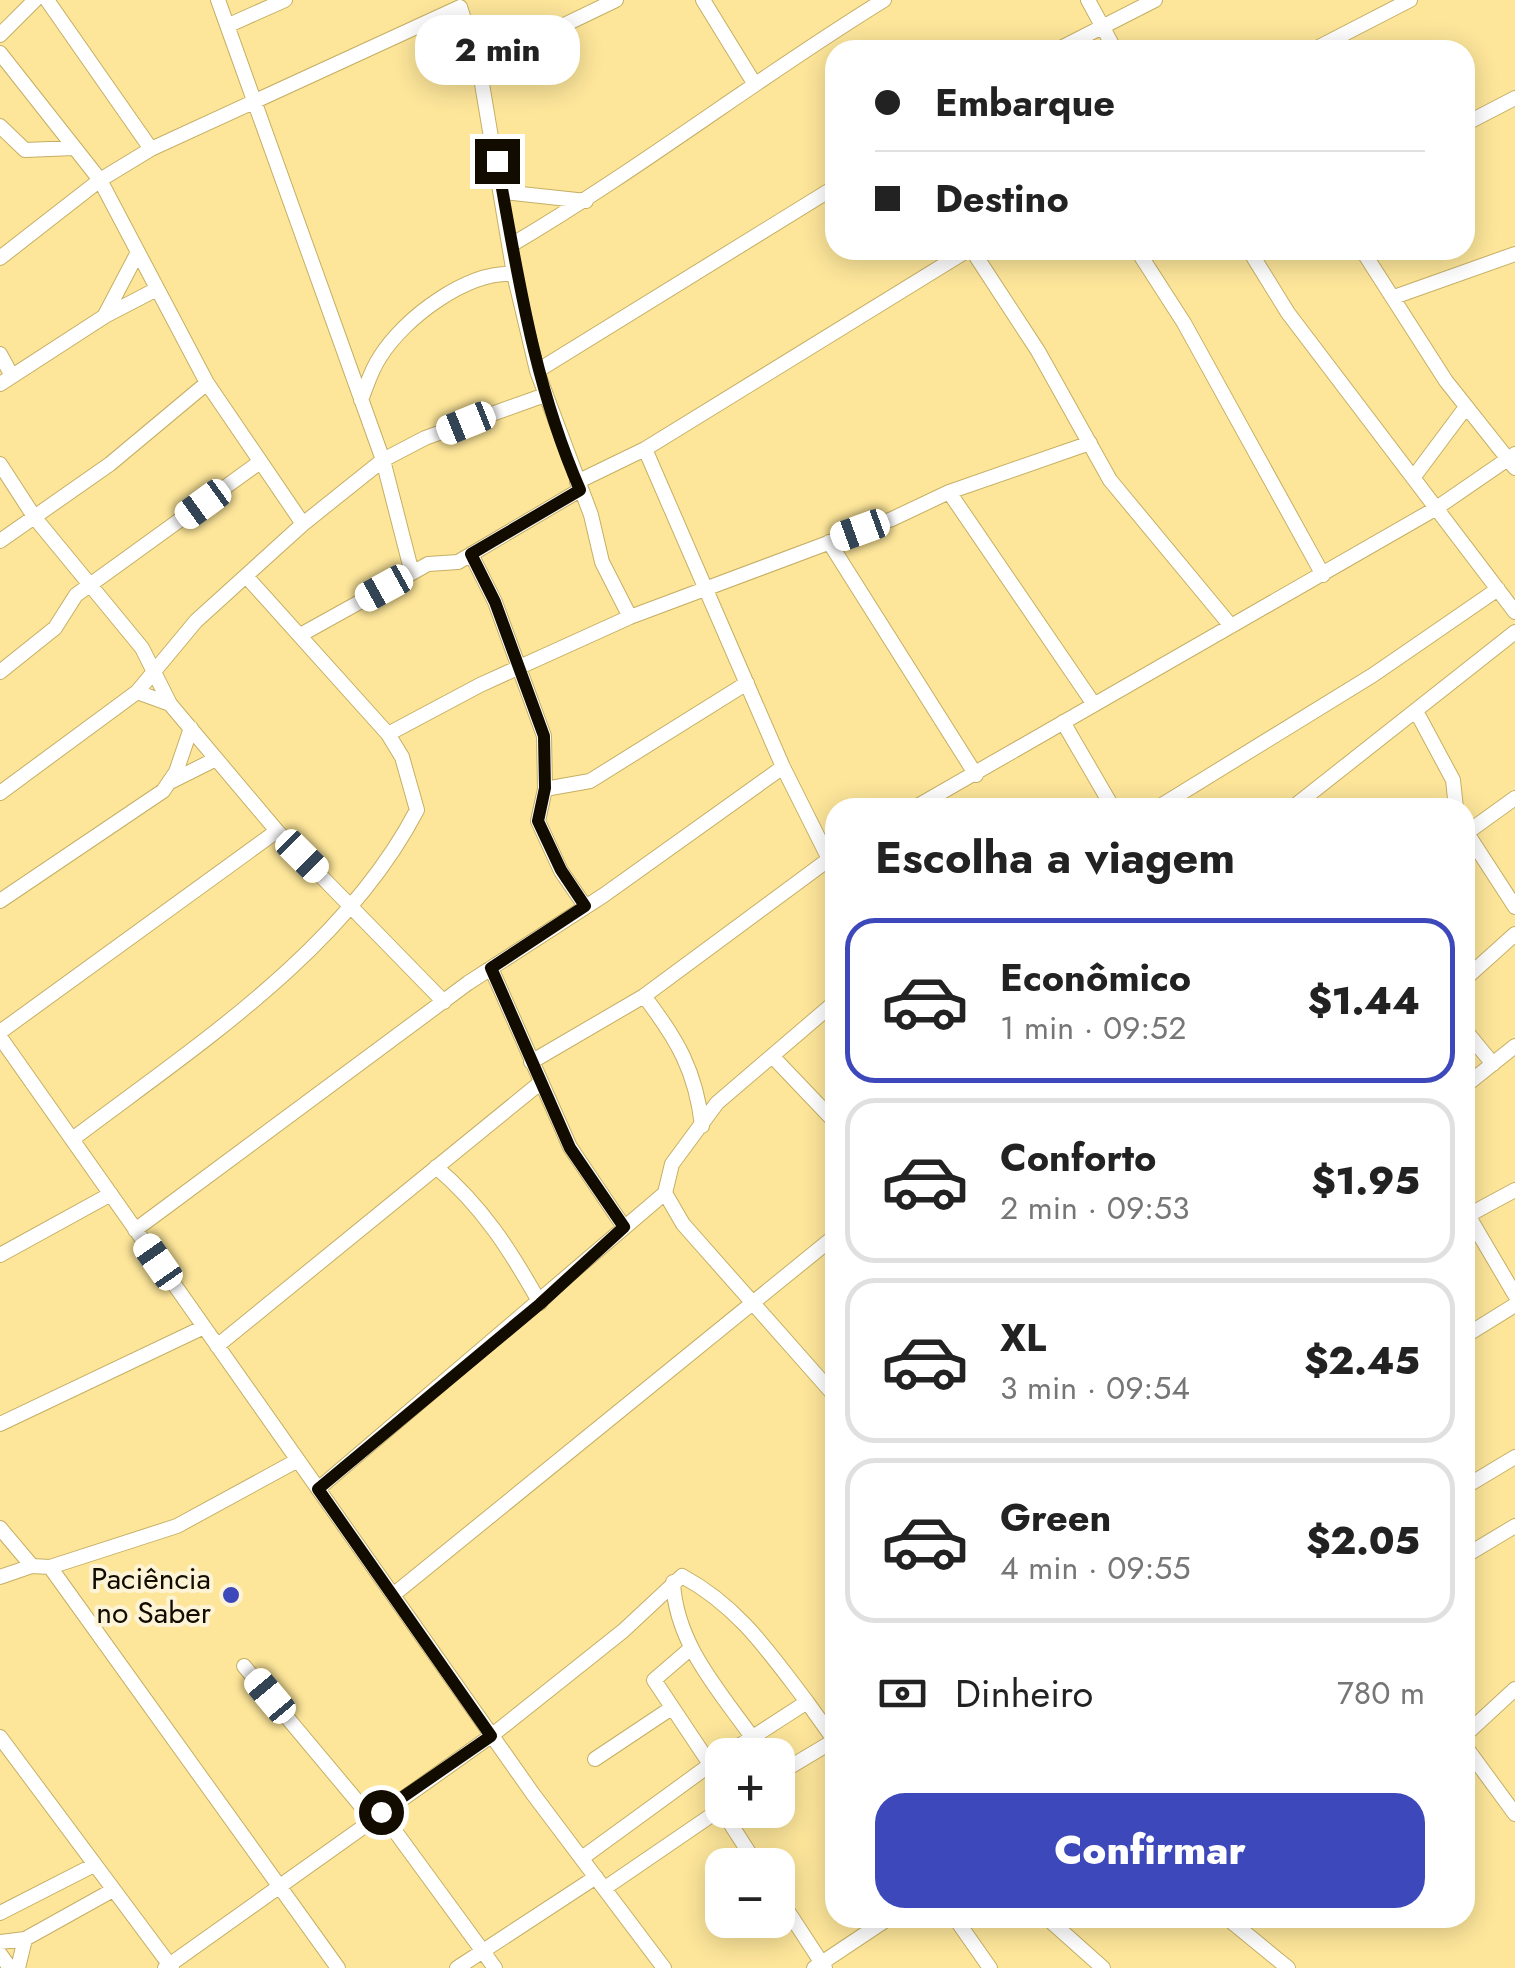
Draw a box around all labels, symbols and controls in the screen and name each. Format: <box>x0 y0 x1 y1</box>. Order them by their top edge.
callout: 2 min <box>414 16 580 86</box>
text: 2 min <box>455 27 540 73</box>
text: Embarque <box>935 75 1115 130</box>
route end <box>475 139 520 184</box>
text: Destino <box>935 171 1069 226</box>
car <box>433 398 499 448</box>
car <box>170 474 236 534</box>
car <box>827 506 893 554</box>
car <box>350 560 418 616</box>
car <box>270 824 334 888</box>
text: Escolha a viagem <box>875 825 1235 890</box>
text: Econômico <box>1000 950 1191 1005</box>
icon: car <box>880 956 970 1046</box>
text: $1.44 <box>1308 973 1420 1028</box>
text: 1 min · 09:52 <box>1000 1005 1186 1051</box>
text: Conforto <box>1000 1130 1157 1185</box>
icon: car <box>880 1136 970 1226</box>
text: $1.95 <box>1311 1153 1420 1208</box>
text: 2 min · 09:53 <box>1000 1185 1189 1231</box>
car <box>129 1229 187 1295</box>
text: XL <box>1000 1310 1046 1365</box>
icon: car <box>880 1316 970 1406</box>
text: $2.45 <box>1304 1333 1420 1388</box>
text: 3 min · 09:54 <box>1000 1365 1190 1411</box>
text: Green <box>1000 1490 1111 1545</box>
icon: car <box>880 1496 970 1586</box>
text: $2.05 <box>1306 1513 1420 1568</box>
text: 4 min · 09:55 <box>1000 1545 1190 1591</box>
place label: Paciência no Saber <box>91 1557 212 1634</box>
marker: Paciência no Saber <box>220 1584 242 1606</box>
car <box>239 1663 301 1729</box>
icon: cash <box>875 1666 930 1721</box>
text: Dinheiro <box>955 1666 1093 1721</box>
text: 780 m <box>1337 1670 1425 1716</box>
map controls <box>705 1738 795 1938</box>
button: + <box>705 1738 795 1828</box>
route start <box>359 1790 404 1835</box>
button: Confirmar <box>875 1793 1425 1908</box>
button: − <box>705 1848 795 1938</box>

